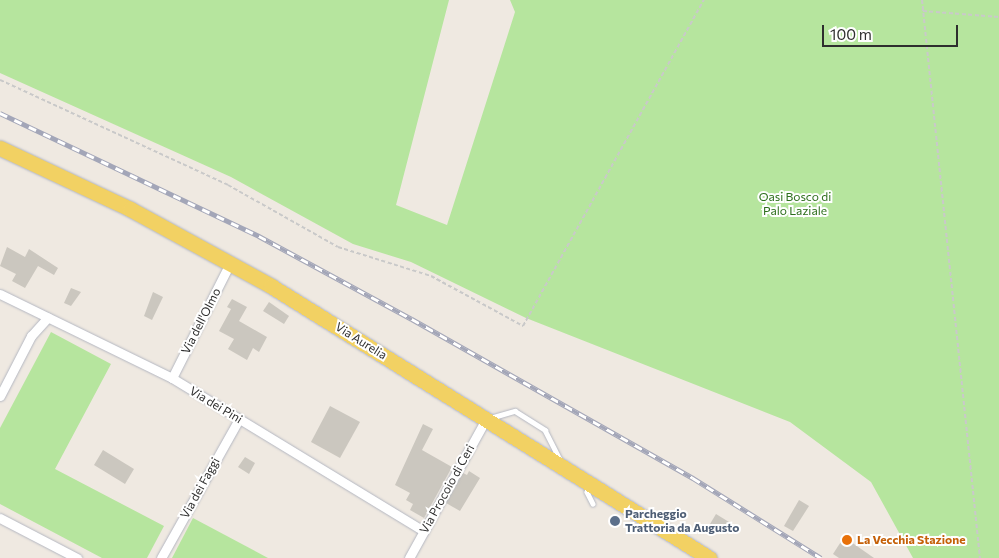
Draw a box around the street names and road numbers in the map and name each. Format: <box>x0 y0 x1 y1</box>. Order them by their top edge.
street label: Via dell'Olmo <box>178 286 224 356</box>
street label: Via Aurelia <box>333 320 389 362</box>
street label: Via dei Pini <box>187 384 245 426</box>
street label: Via Procoio di Ceri <box>417 442 477 536</box>
street label: Via dei Faggi <box>177 455 223 521</box>

